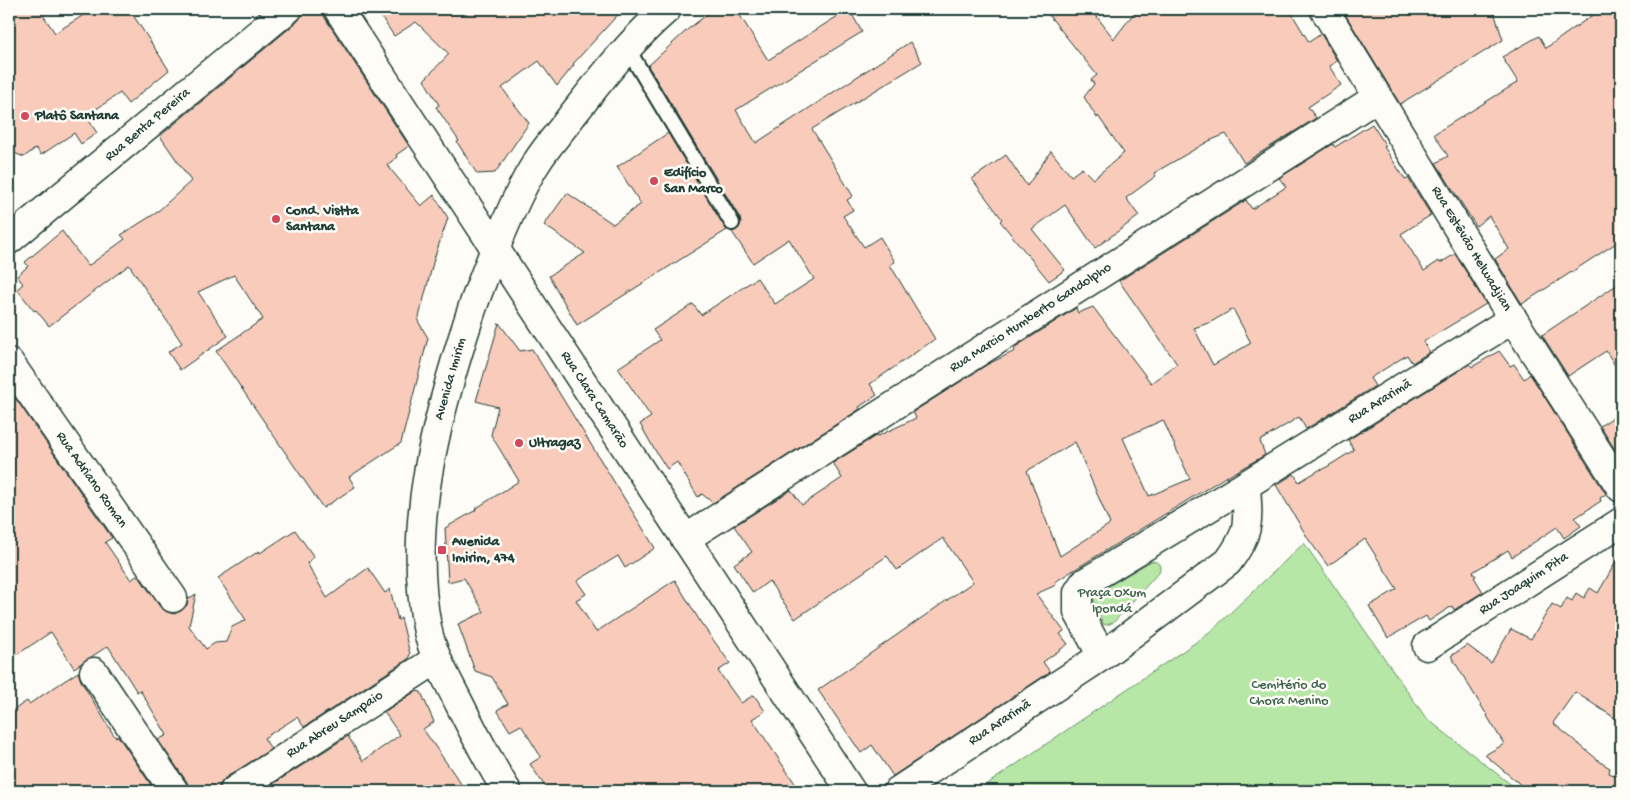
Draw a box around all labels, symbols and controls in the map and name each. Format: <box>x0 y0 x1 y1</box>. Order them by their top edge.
street label: Rua Benta Pereira <box>102 84 195 165</box>
place label: Platô Santana <box>34 108 120 125</box>
marker: Platô Santana <box>19 110 31 122</box>
place label: Edifício San Marco <box>664 165 723 198</box>
marker: Edifício San Marco <box>648 175 660 187</box>
street label: Rua Estêvão Helwadjian <box>1427 183 1515 315</box>
place label: Cond. Vistta Santana <box>285 203 360 236</box>
marker: Cond. Vistta Santana <box>270 213 282 225</box>
street label: Rua Marcio Humberto Gandolpho <box>947 259 1115 377</box>
street label: Avenida Imirim <box>431 336 471 422</box>
street label: Rua Clara Camarão <box>556 348 632 452</box>
street label: Rua Ararimã <box>1345 375 1416 428</box>
street label: Rua Adriano Roman <box>52 429 131 532</box>
place label: Ultragaz <box>529 435 581 452</box>
marker: Ultragaz <box>513 437 525 449</box>
place label: Avenida Imirim, 474 <box>451 534 515 567</box>
marker: Avenida Imirim, 474 <box>436 544 448 556</box>
street label: Rua Joaquim Pita <box>1476 548 1573 619</box>
park label: Praça Oxum Ipondá <box>1077 585 1146 618</box>
park label: Cemitério do Chora Menino <box>1250 677 1328 710</box>
street label: Rua Abreu Sampaio <box>283 687 387 763</box>
street label: Rua Ararimã <box>966 695 1035 750</box>

